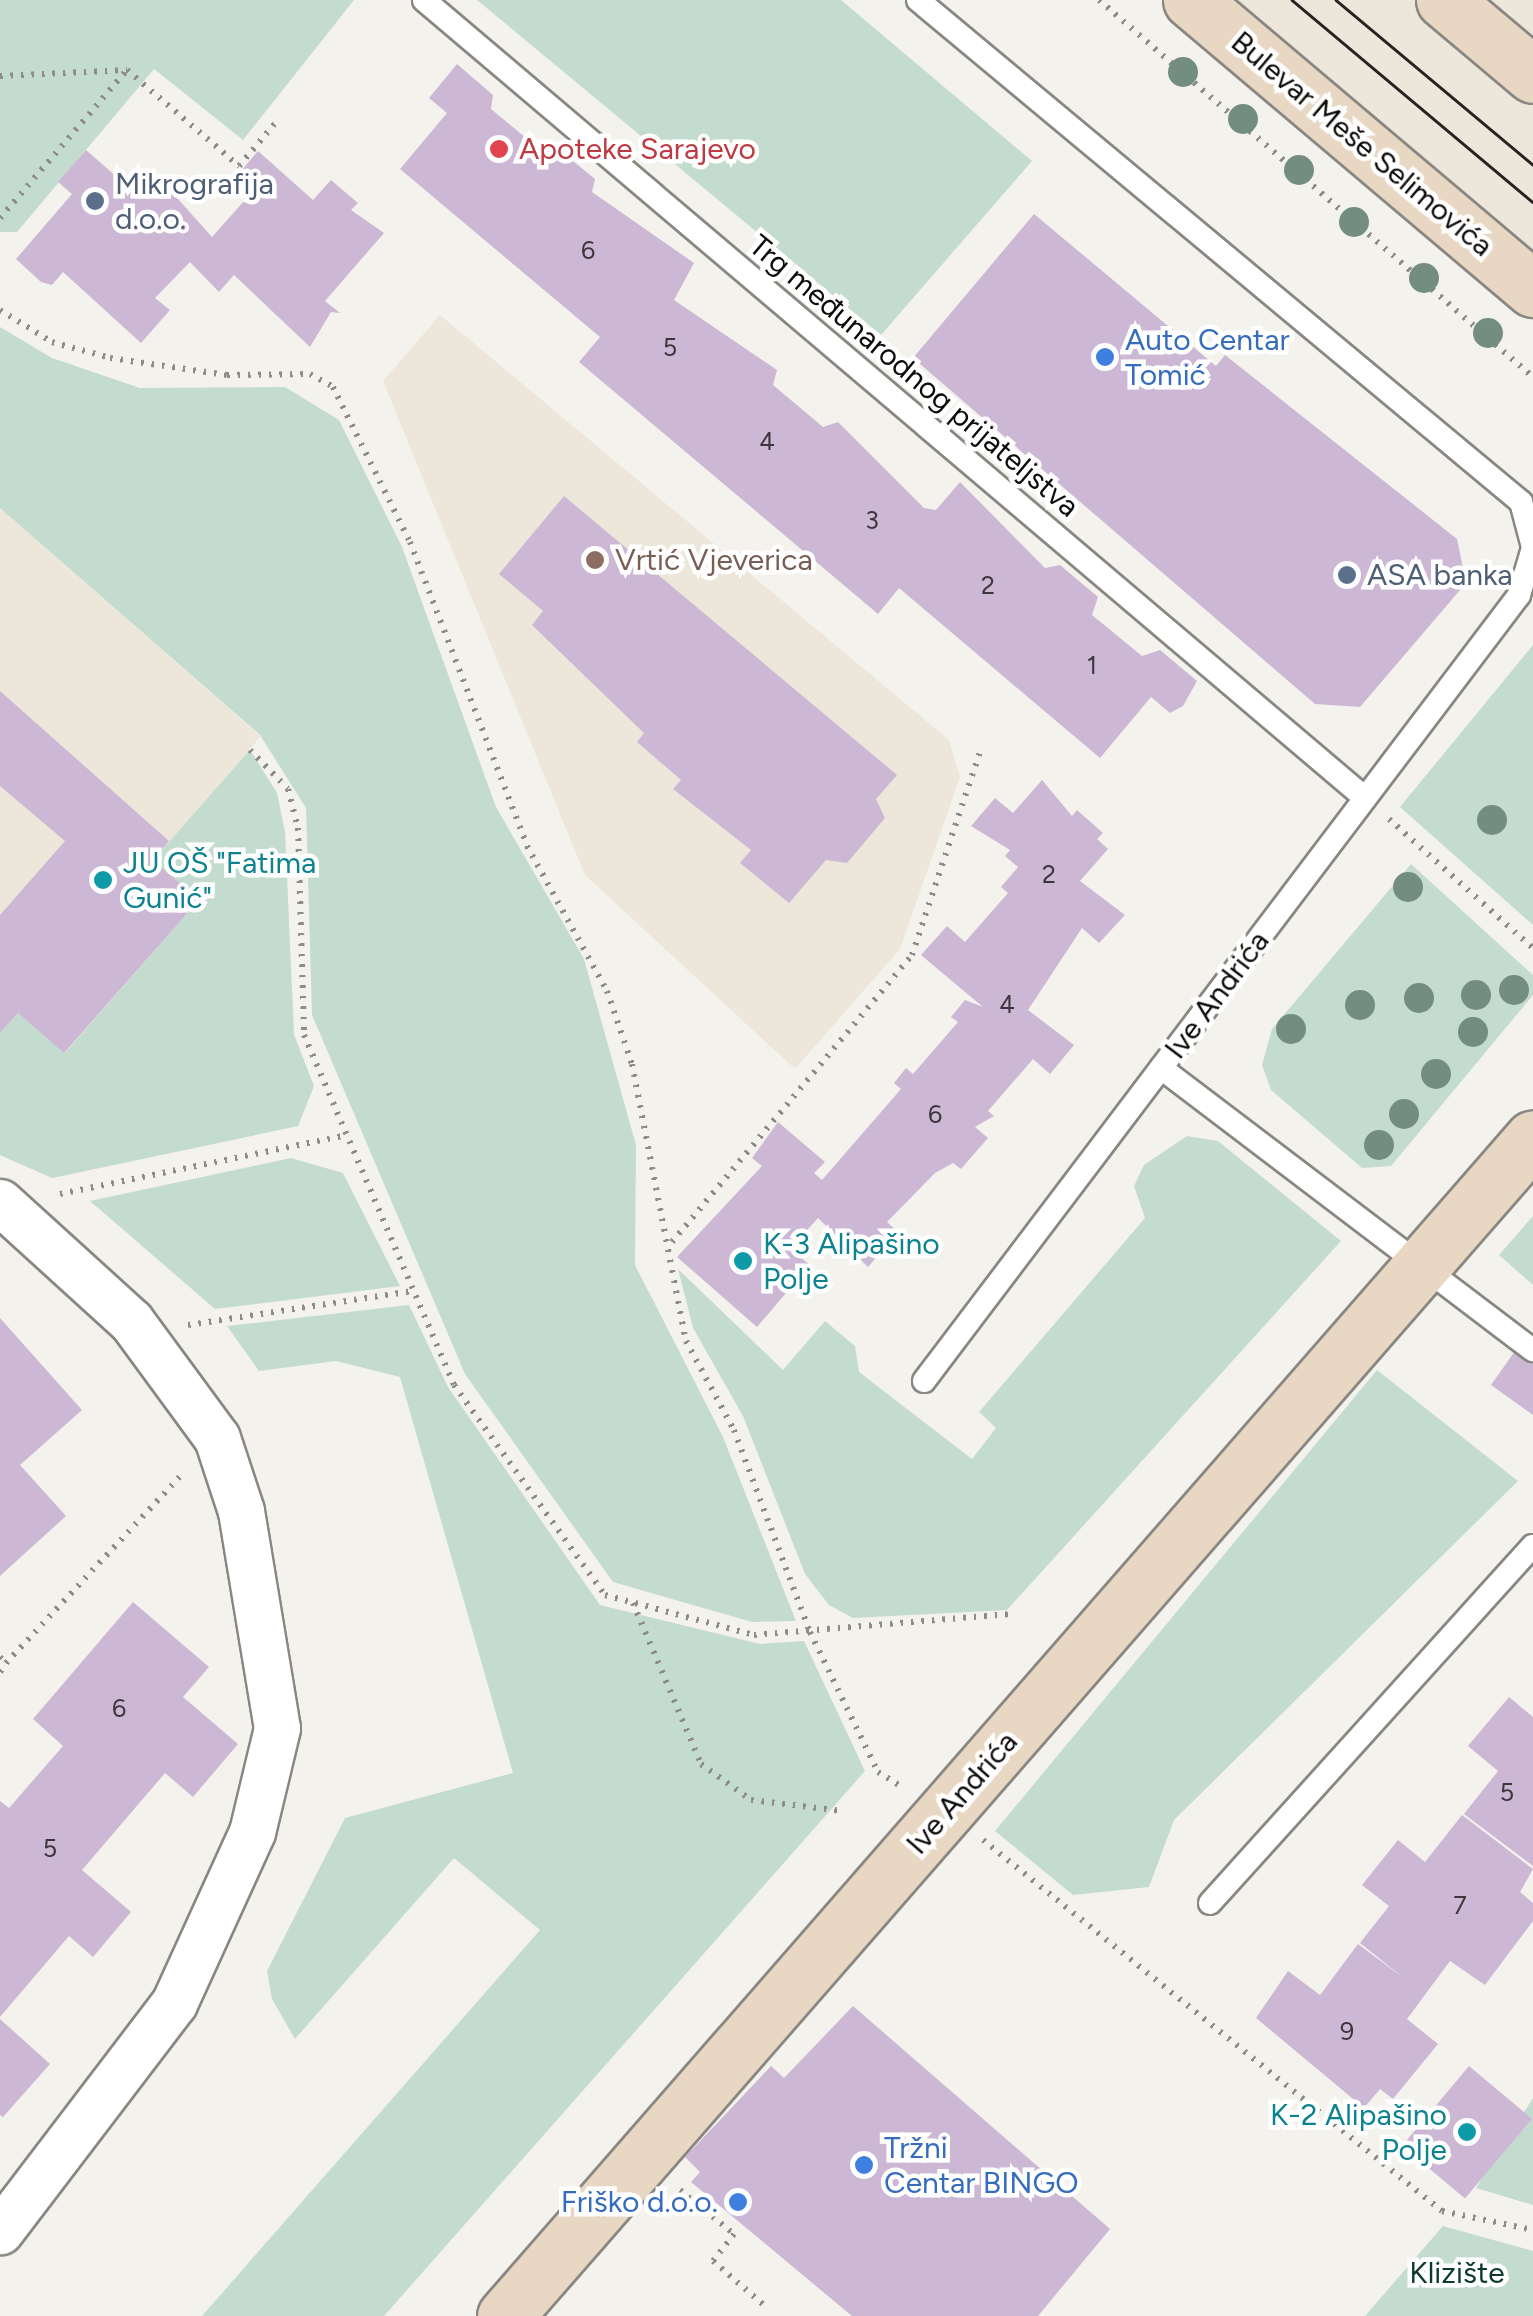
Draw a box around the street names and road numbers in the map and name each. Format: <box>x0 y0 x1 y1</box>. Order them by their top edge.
street label: Bulevar Meše Selimovića <box>1224 24 1500 264</box>
street label: Trg međunarodnog prijateljstva <box>742 227 1086 525</box>
street label: Ive Andrića <box>1157 924 1277 1066</box>
street label: Ive Andrića <box>899 1724 1025 1862</box>

